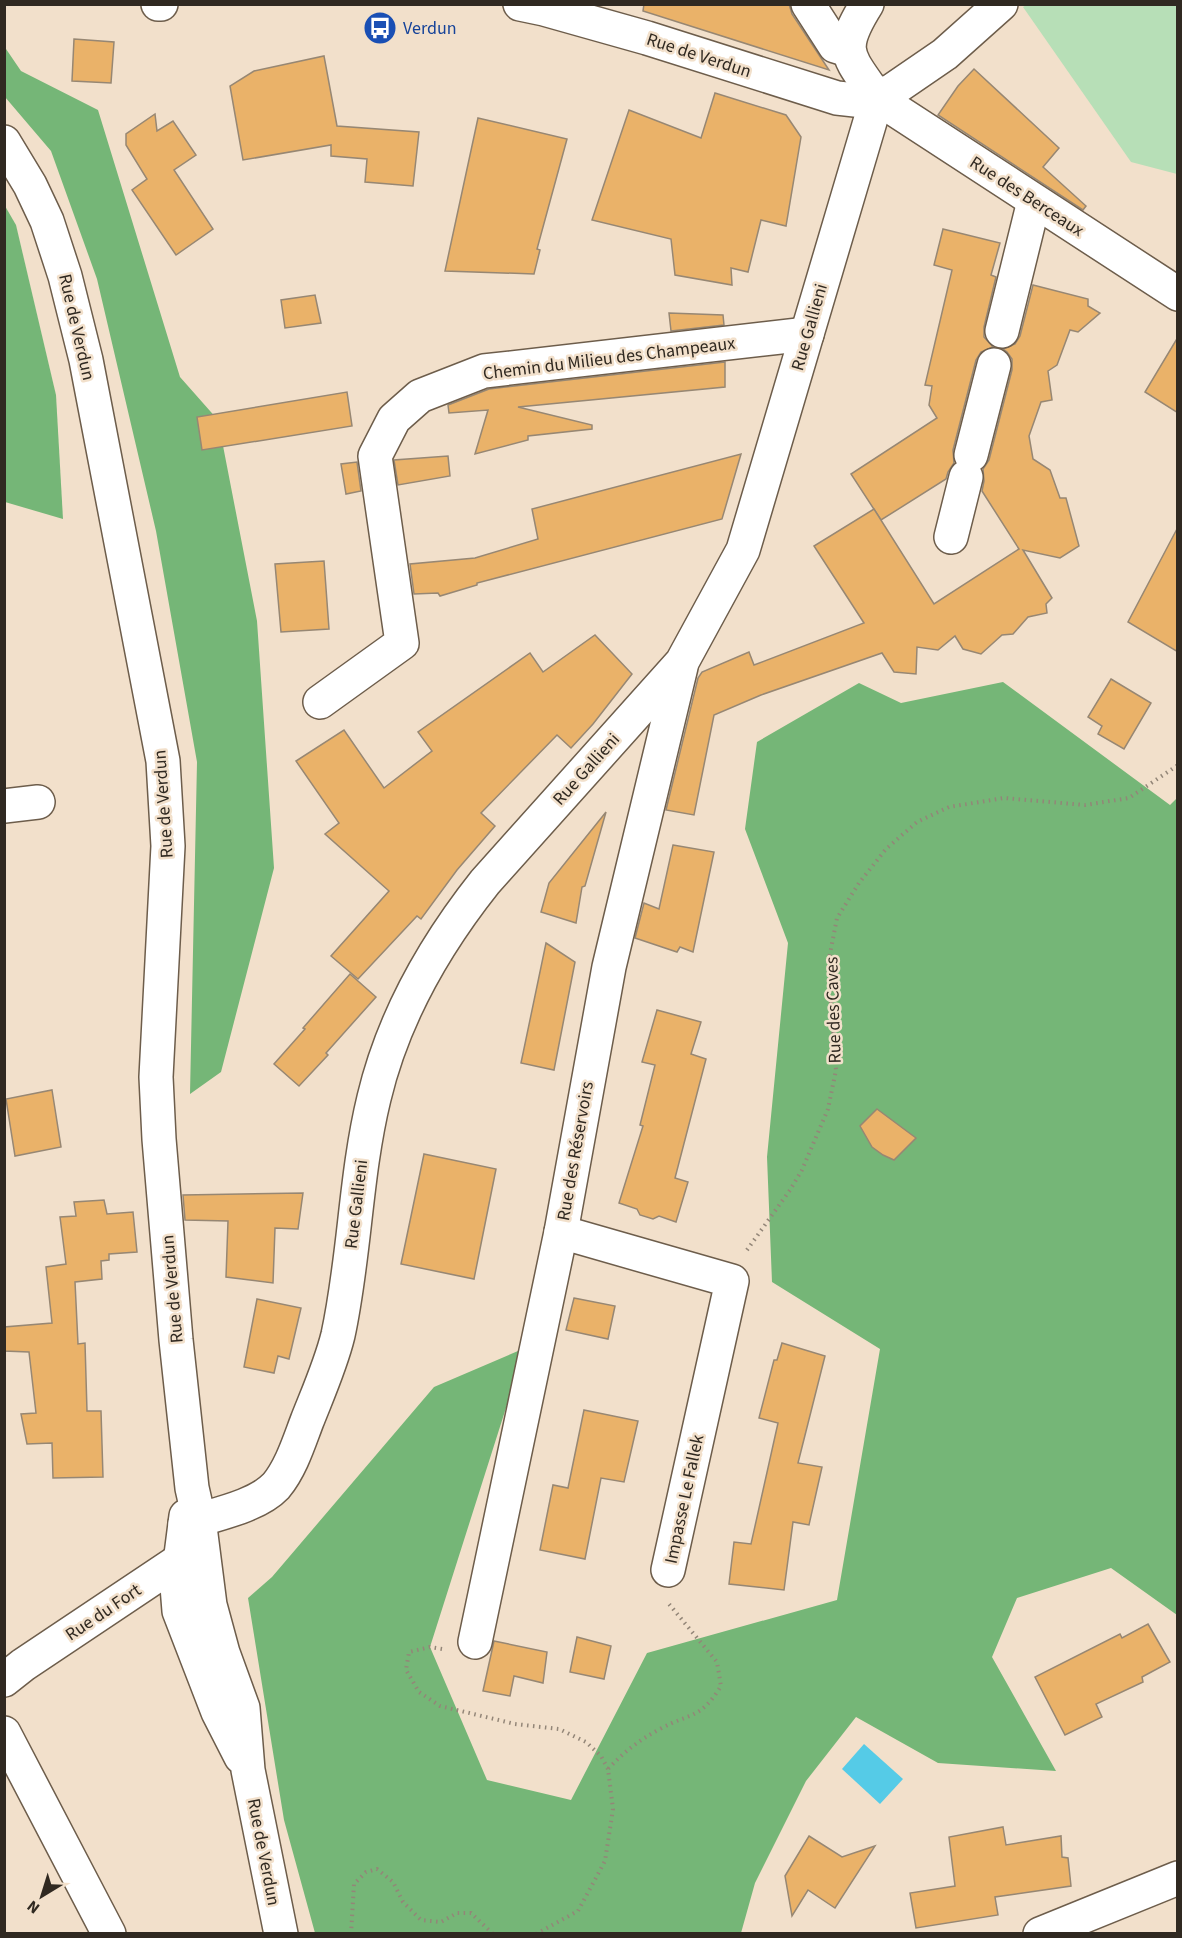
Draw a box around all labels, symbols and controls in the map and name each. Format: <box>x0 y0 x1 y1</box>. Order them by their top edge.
bus stop icon: Verdun <box>362 10 398 46</box>
place label: Verdun <box>403 16 457 41</box>
street label: Rue de Verdun <box>643 27 754 84</box>
street label: Rue des Berceaux <box>965 150 1089 243</box>
street label: Rue de Verdun <box>52 271 101 383</box>
street label: Rue Gallieni <box>785 281 834 374</box>
street label: Chemin du Milieu des Champeaux <box>482 331 736 386</box>
street label: Rue Gallieni <box>547 728 626 811</box>
street label: Rue de Verdun <box>147 749 180 859</box>
street label: Rue des Caves <box>819 956 848 1064</box>
street label: Rue des Réservoirs <box>551 1079 600 1223</box>
street label: Rue Gallieni <box>339 1158 374 1250</box>
street label: Rue de Verdun <box>155 1234 190 1344</box>
street label: Impasse Le Fallek <box>659 1432 710 1566</box>
street label: Rue du Fort <box>60 1578 146 1647</box>
street label: Rue de Verdun <box>241 1796 286 1908</box>
north arrow <box>12 1866 72 1926</box>
text: N <box>22 1895 44 1919</box>

